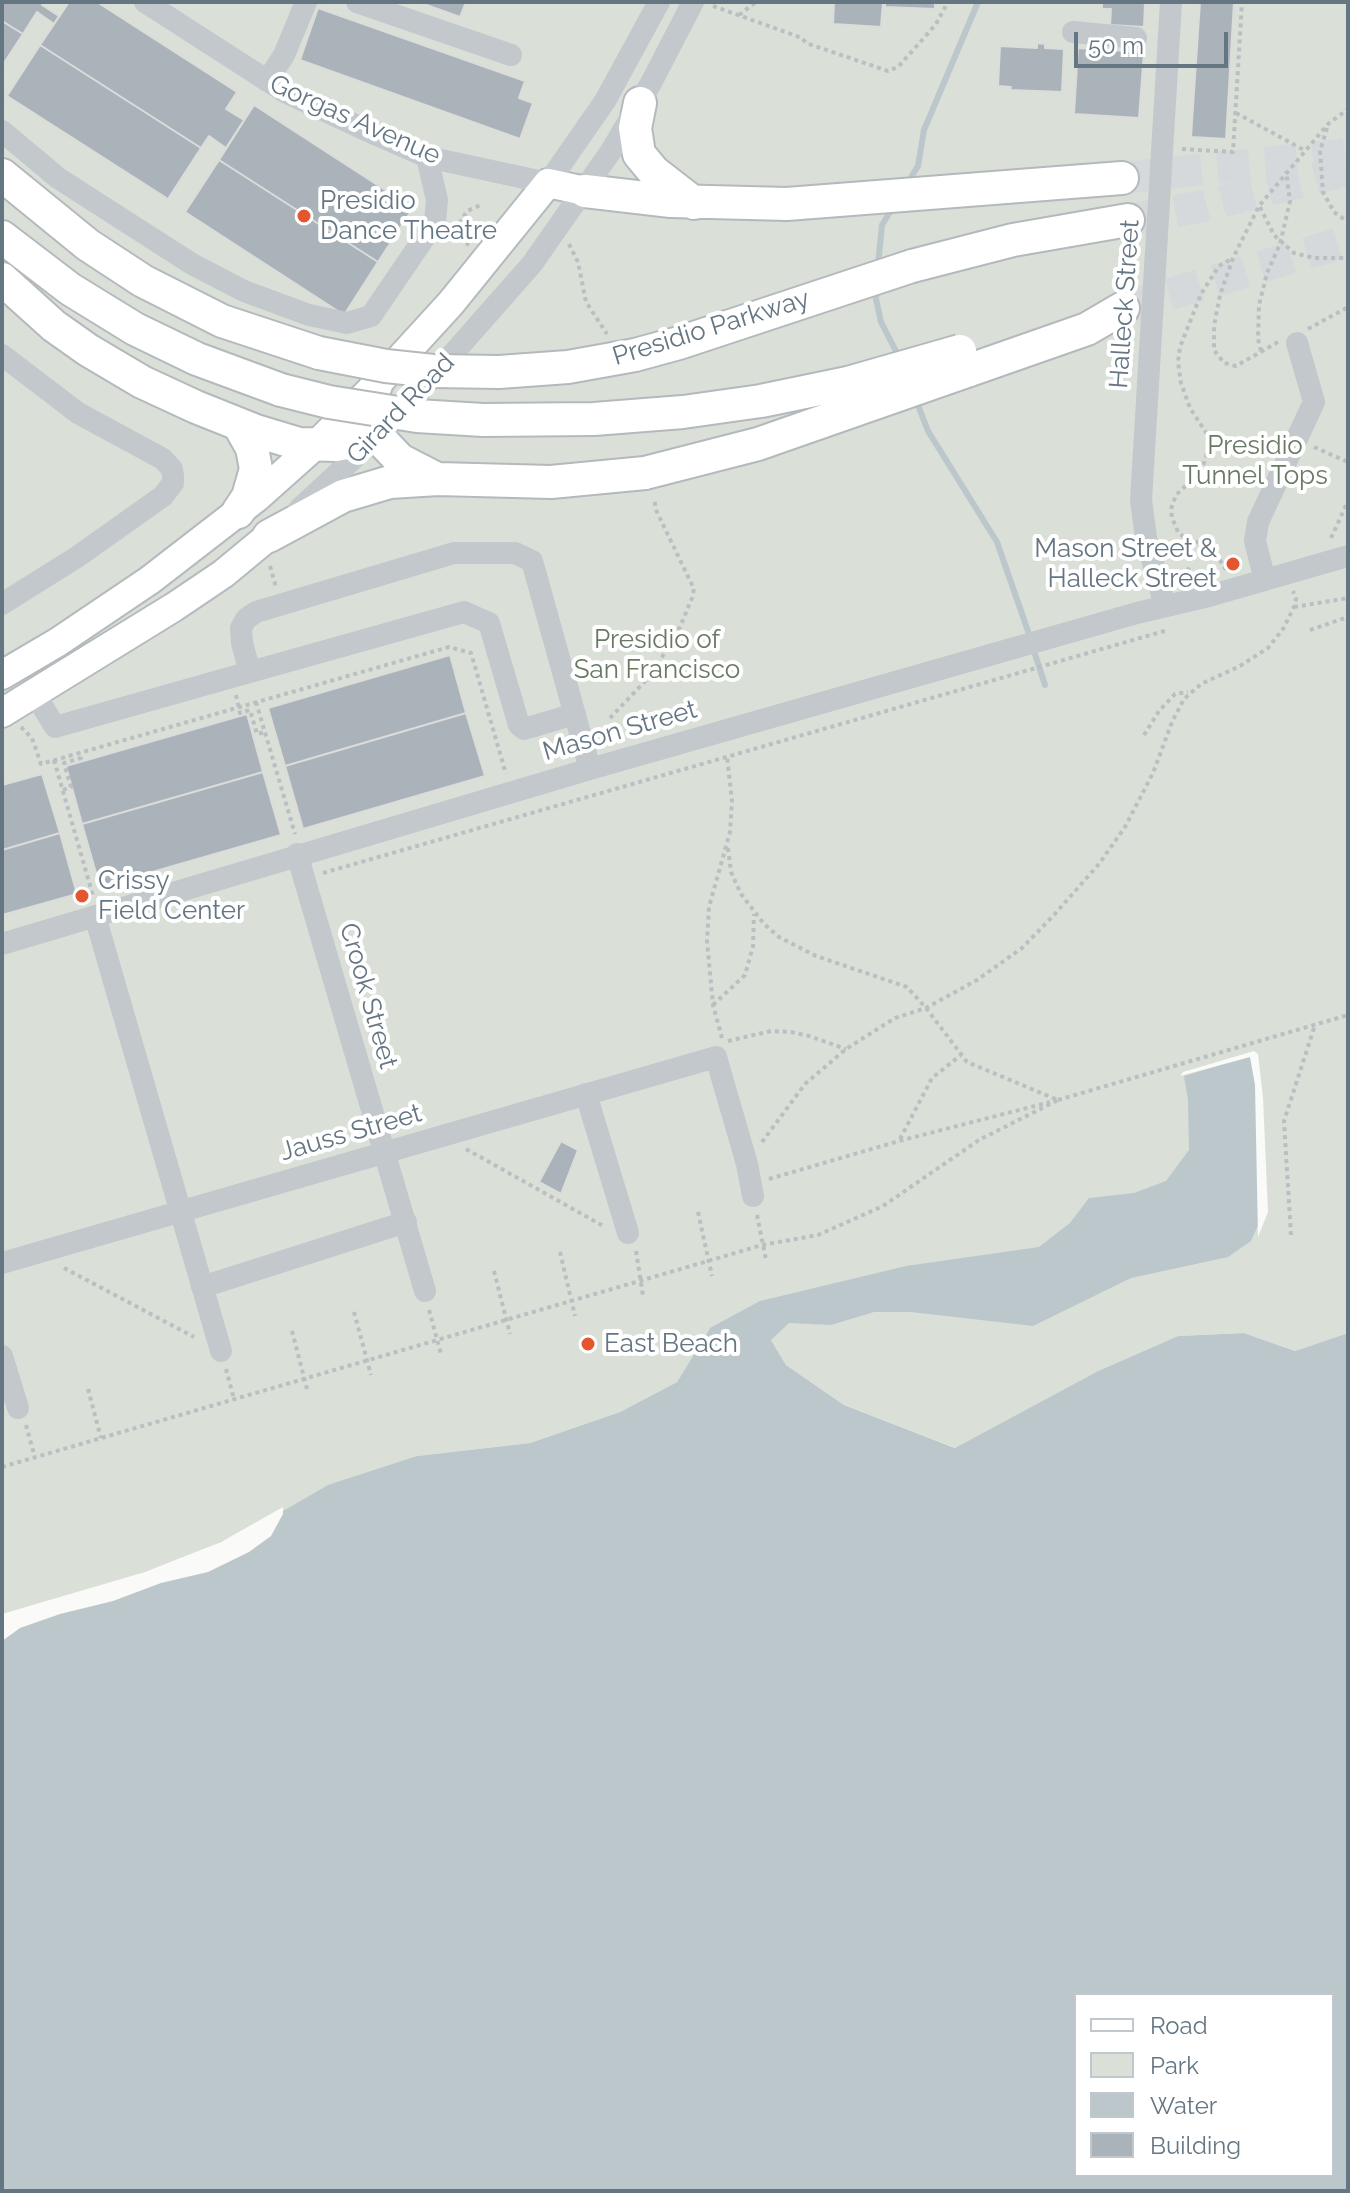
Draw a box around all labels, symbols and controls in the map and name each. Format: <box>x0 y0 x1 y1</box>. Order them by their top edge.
scale bar <box>1078 16 1232 66</box>
text: 50 m <box>1088 31 1144 60</box>
street label: Gorgas Avenue <box>265 68 445 172</box>
place label: Presidio Dance Theatre <box>320 185 497 246</box>
marker: Presidio Dance Theatre <box>295 207 313 225</box>
street label: Halleck Street <box>1104 218 1146 390</box>
street label: Presidio Parkway <box>609 283 813 373</box>
street label: Girard Road <box>341 347 461 471</box>
park label: Presidio Tunnel Tops <box>1182 430 1328 492</box>
place label: Mason Street & Halleck Street <box>1034 533 1217 594</box>
marker: Mason Street & Halleck Street <box>1224 555 1242 573</box>
park label: Presidio of San Francisco <box>574 624 740 686</box>
street label: Mason Street <box>539 694 701 768</box>
place label: Crissy Field Center <box>98 865 245 926</box>
marker: Crissy Field Center <box>73 887 91 905</box>
street label: Crook Street <box>332 920 404 1072</box>
street label: Jauss Street <box>277 1098 425 1168</box>
place label: East Beach <box>604 1328 738 1360</box>
marker: East Beach <box>579 1335 597 1353</box>
legend <box>1074 1993 1334 2177</box>
text: Road <box>1150 2011 1208 2040</box>
text: Park <box>1150 2051 1199 2080</box>
text: Water <box>1150 2091 1217 2120</box>
text: Building <box>1150 2131 1241 2160</box>

